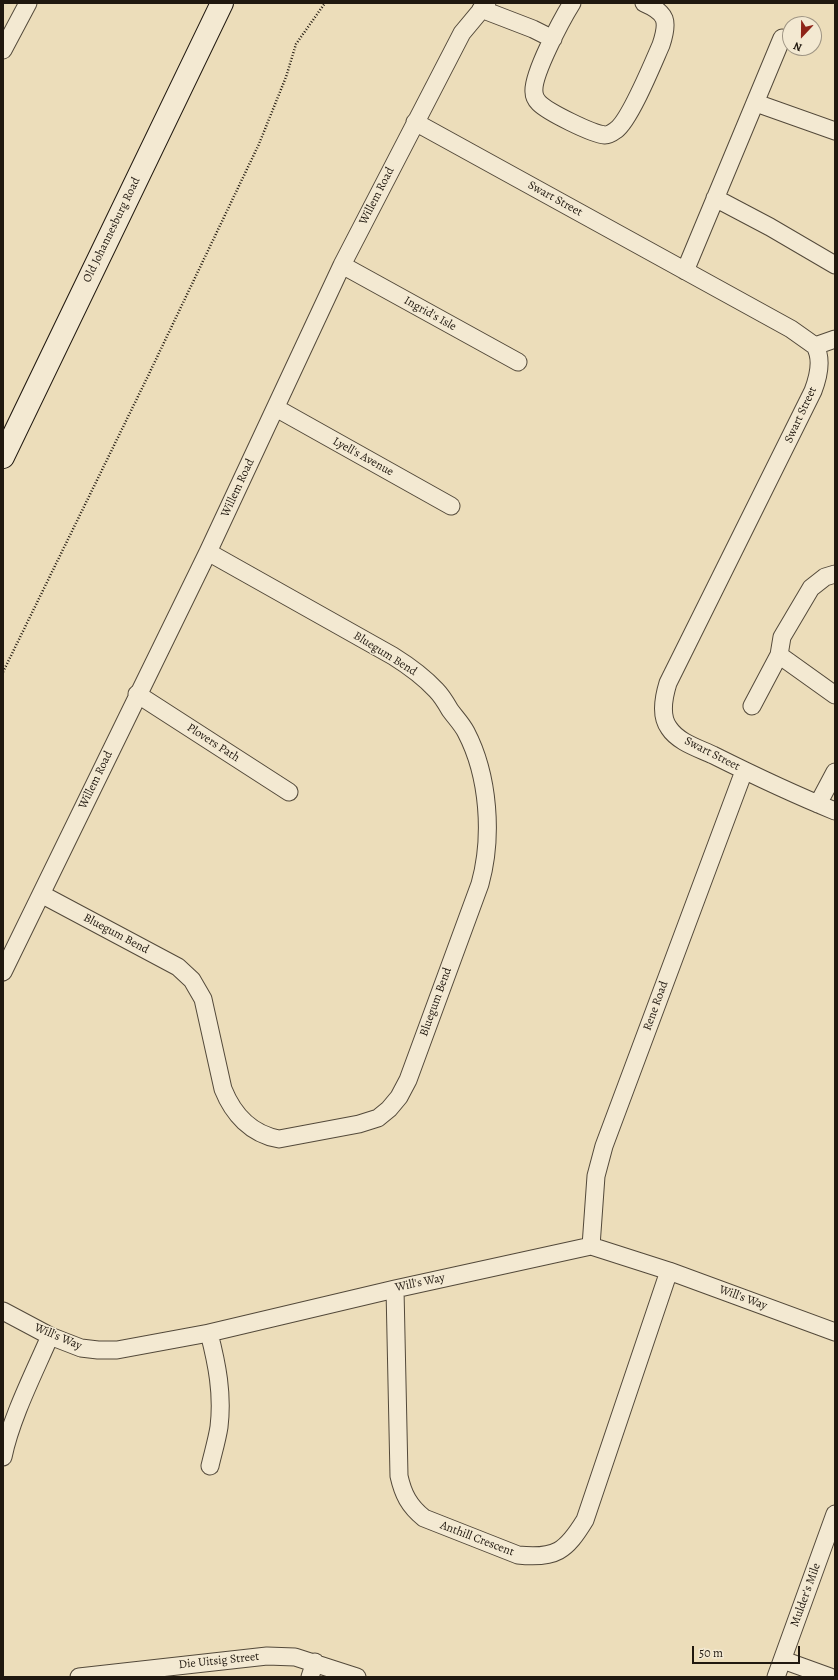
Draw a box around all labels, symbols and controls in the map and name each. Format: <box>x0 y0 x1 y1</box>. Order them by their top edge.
north arrow <box>782 16 822 56</box>
text: N <box>791 38 804 55</box>
street label: Willem Road <box>356 165 398 227</box>
street label: Old Johannesburg Road <box>80 175 144 285</box>
street label: Swart Street <box>525 178 585 220</box>
street label: Ingrid's Isle <box>401 294 459 334</box>
street label: Swart Street <box>782 385 820 445</box>
street label: Lyell's Avenue <box>330 434 396 480</box>
street label: Willem Road <box>218 457 258 519</box>
street label: Bluegum Bend <box>351 629 419 679</box>
street label: Plovers Path <box>184 721 242 765</box>
street label: Swart Street <box>682 734 742 774</box>
street label: Willem Road <box>76 749 116 811</box>
street label: Bluegum Bend <box>81 911 151 957</box>
street label: Bluegum Bend <box>417 966 455 1038</box>
street label: Rene Road <box>640 979 672 1033</box>
street label: Will's Way <box>394 1271 446 1295</box>
street label: Will's Way <box>717 1283 769 1313</box>
street label: Will's Way <box>32 1321 84 1353</box>
street label: Anthill Crescent <box>438 1518 516 1560</box>
street label: Mulder's Mile <box>788 1561 824 1629</box>
scale bar <box>694 1638 802 1664</box>
text: 50 m <box>699 1645 723 1661</box>
street label: Die Uitsig Street <box>178 1650 260 1672</box>

